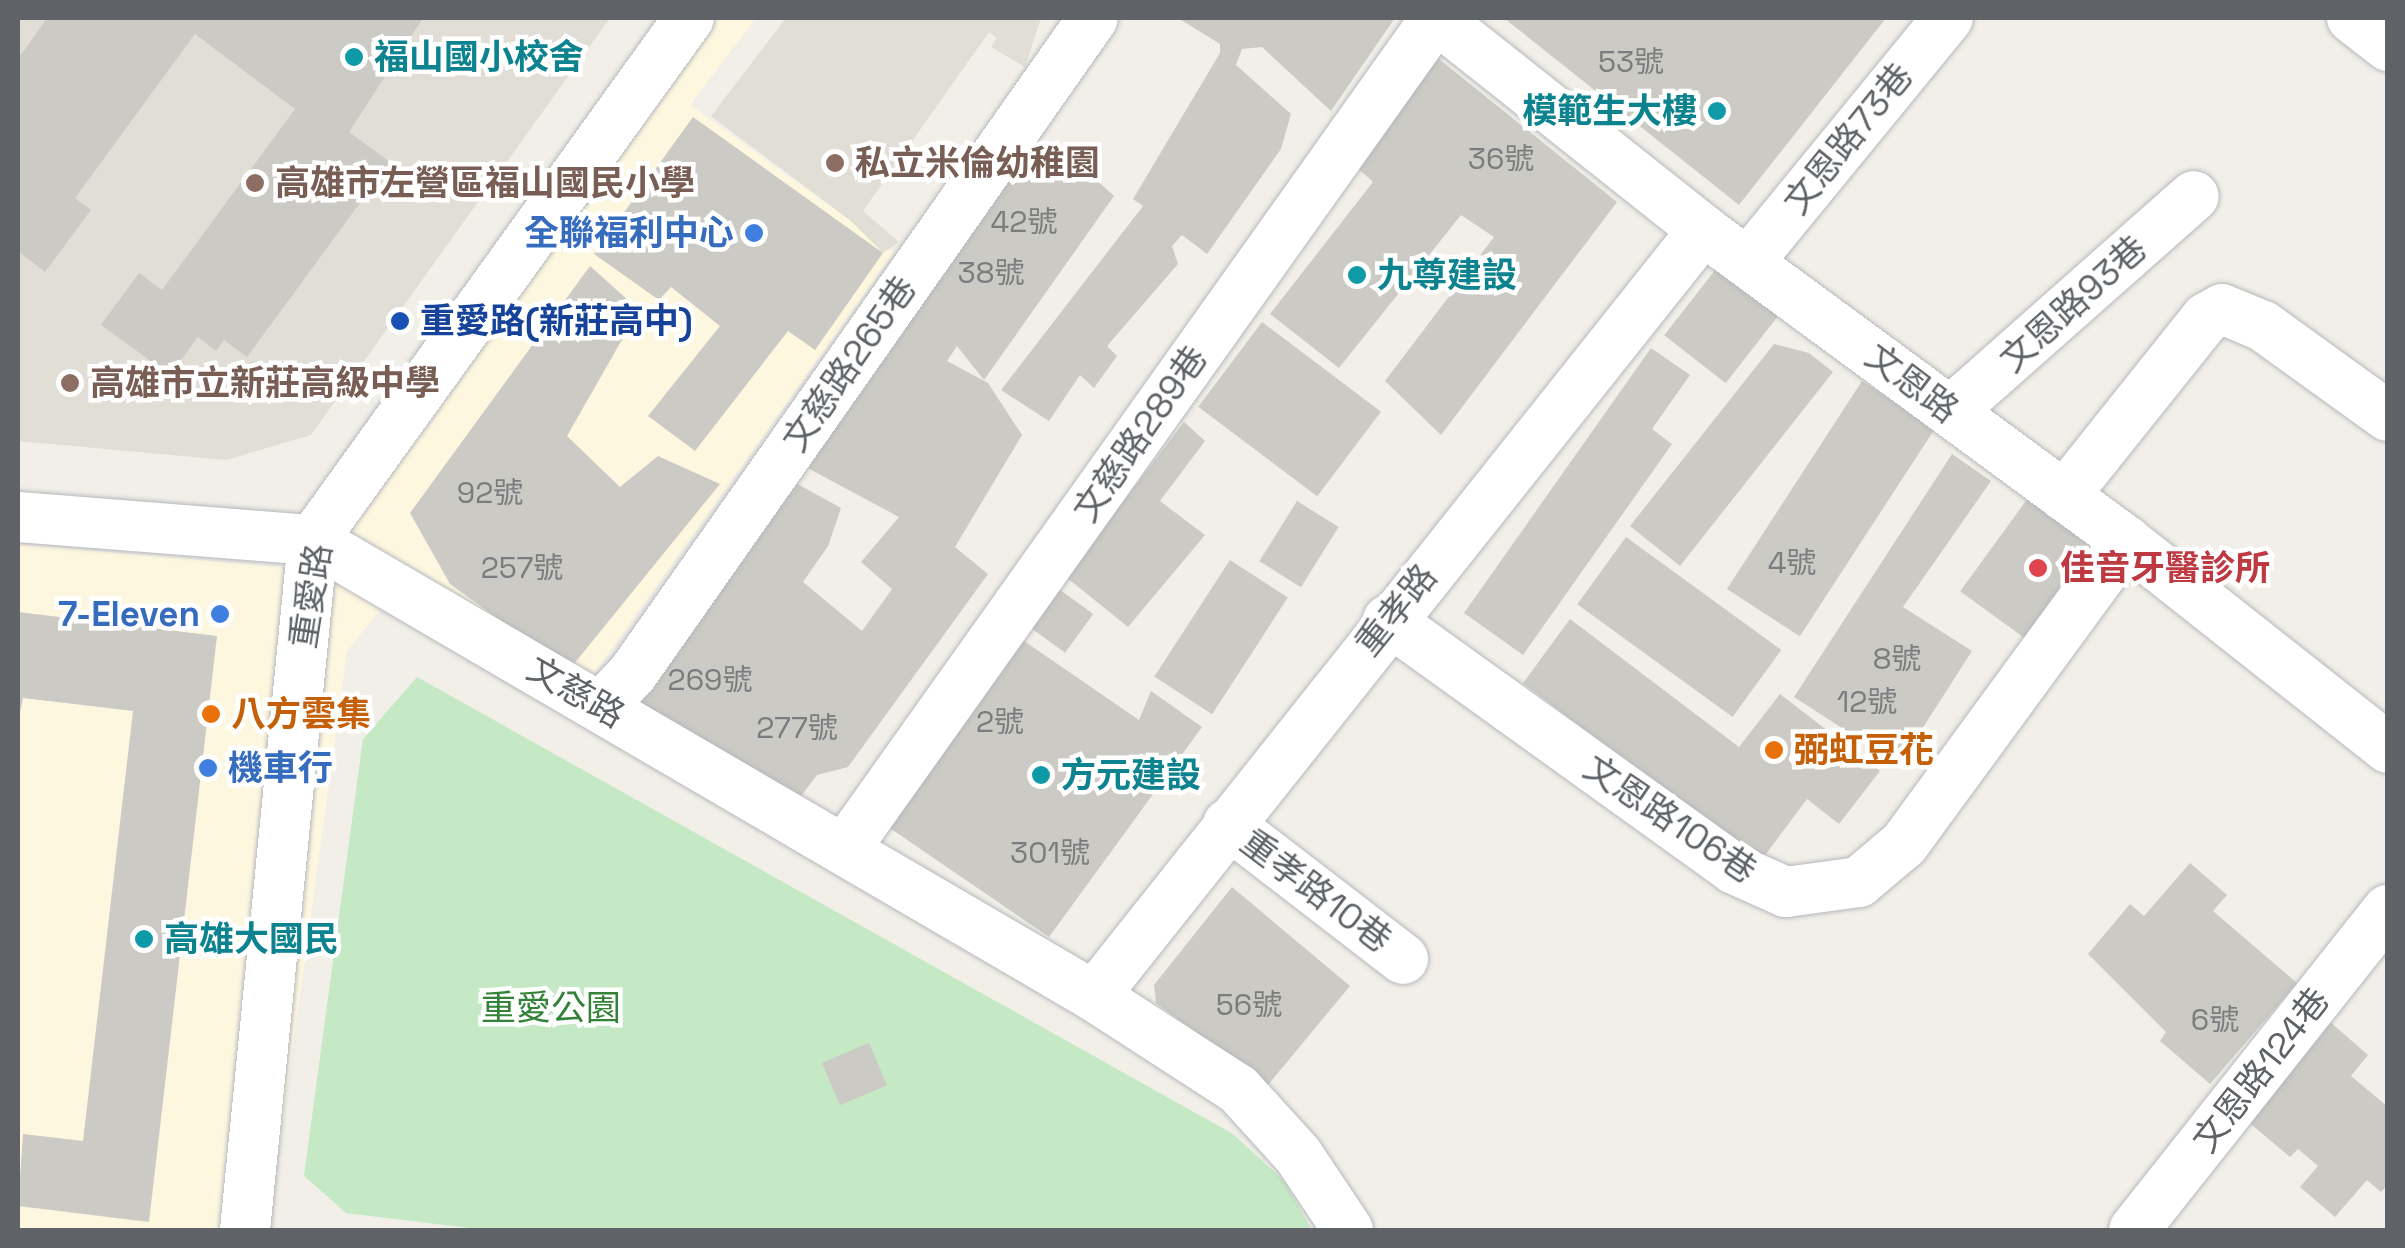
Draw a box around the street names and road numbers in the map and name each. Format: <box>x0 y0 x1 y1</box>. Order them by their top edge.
street label: 文恩路73巷 <box>1775 55 1921 223</box>
street label: 文恩路93巷 <box>1991 227 2155 381</box>
street label: 文慈路265巷 <box>773 269 925 459</box>
street label: 文恩路 <box>1857 335 1967 431</box>
street label: 文慈路289巷 <box>1064 338 1216 530</box>
street label: 重愛路 <box>282 541 340 651</box>
street label: 重孝路 <box>1347 556 1445 664</box>
street label: 文慈路 <box>520 648 632 736</box>
street label: 文恩路106巷 <box>1576 746 1764 892</box>
street label: 重孝路10巷 <box>1233 821 1399 961</box>
street label: 文恩路124巷 <box>2184 980 2338 1160</box>

